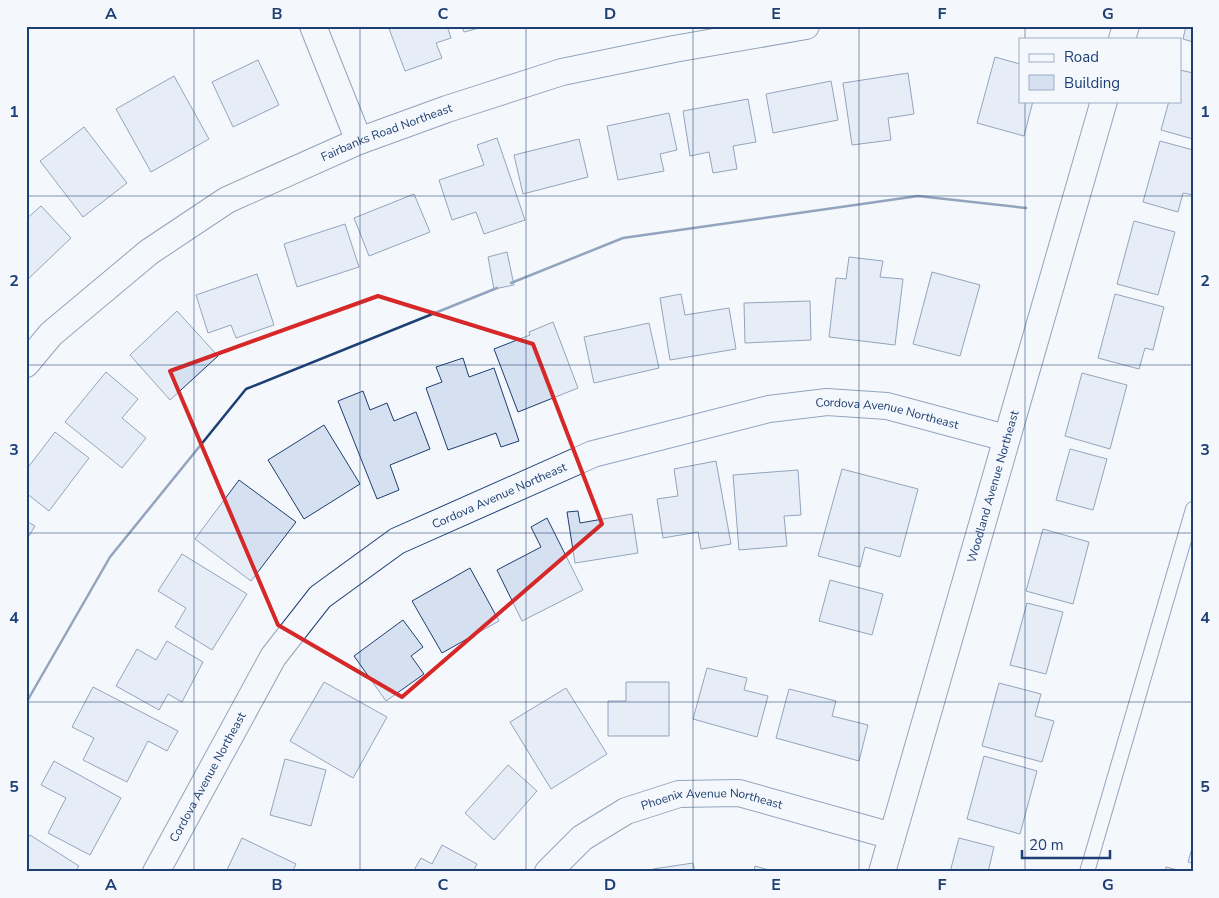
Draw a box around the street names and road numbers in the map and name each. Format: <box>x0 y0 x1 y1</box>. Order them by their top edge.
street label: Fairbanks Road Northeast <box>318 100 455 165</box>
street label: Cordova Avenue Northeast <box>815 394 961 433</box>
street label: Woodland Avenue Northeast <box>963 408 1023 565</box>
street label: Cordova Avenue Northeast <box>429 458 570 532</box>
street label: Cordova Avenue Northeast <box>166 709 250 845</box>
street label: Phoenix Avenue Northeast <box>639 785 785 814</box>

